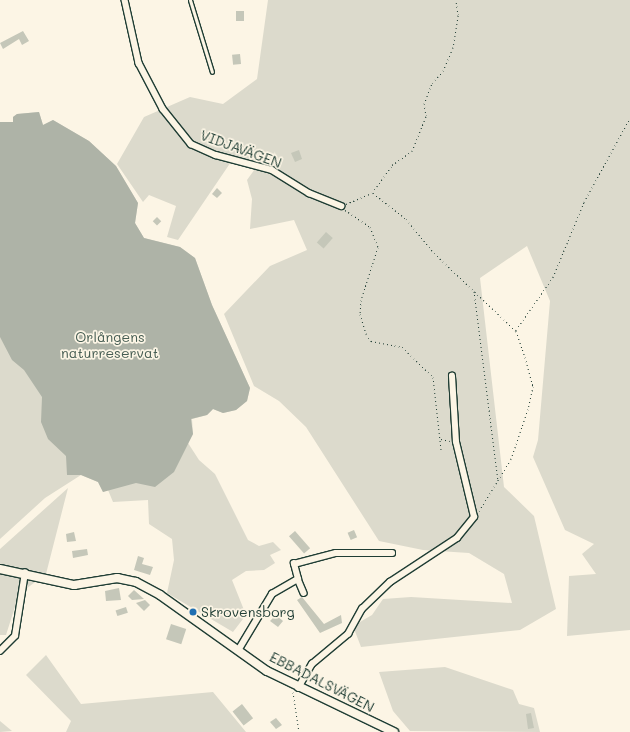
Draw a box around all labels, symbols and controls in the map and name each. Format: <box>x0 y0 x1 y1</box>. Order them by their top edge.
street label: VIDJAVÄGEN <box>198 127 284 171</box>
park label: Orlångens naturreservat <box>61 329 159 362</box>
place label: Skrovensborg <box>201 604 295 620</box>
marker: Skrovensborg <box>188 607 198 617</box>
street label: EBBADALSVÄGEN <box>267 648 377 716</box>

